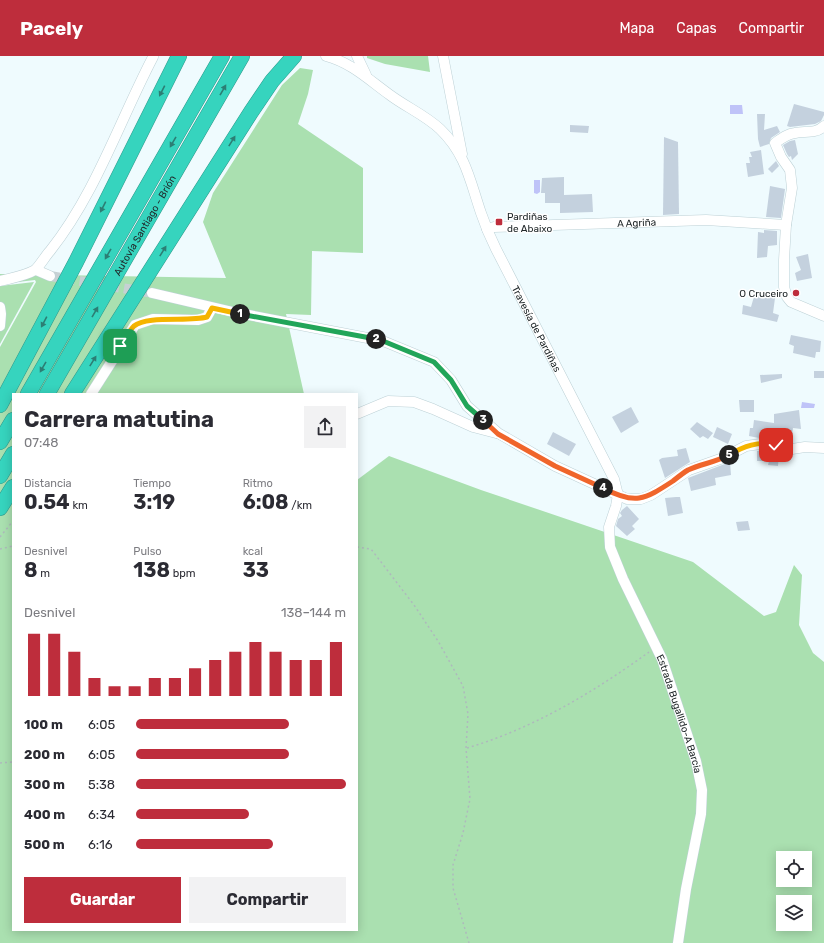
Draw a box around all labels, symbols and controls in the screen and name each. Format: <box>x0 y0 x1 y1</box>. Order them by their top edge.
text: Pacely <box>20 17 83 40</box>
text: Mapa <box>619 20 654 37</box>
text: Capas <box>676 20 717 37</box>
text: Compartir <box>739 20 804 37</box>
one-way arrow <box>219 84 226 96</box>
one-way arrow <box>159 85 165 97</box>
one-way arrow <box>169 136 176 148</box>
one-way arrow <box>228 136 236 147</box>
street label: Autovía Santiago - Brión <box>112 173 179 278</box>
one-way arrow <box>100 201 107 213</box>
place label: Pardiñas de Abaixo <box>507 211 553 235</box>
marker: Pardiñas de Abaixo <box>494 217 504 227</box>
street label: A Agriña <box>617 217 656 230</box>
one-way arrow <box>159 245 166 257</box>
one-way arrow <box>104 248 111 260</box>
street label: Travesía de Pardiñas <box>509 284 563 374</box>
place label: O Cruceiro <box>739 288 788 300</box>
marker: O Cruceiro <box>791 288 801 298</box>
pin: 1 <box>230 304 250 324</box>
one-way arrow <box>91 306 98 318</box>
text: 1 <box>237 307 243 320</box>
one-way arrow <box>40 317 47 328</box>
pin <box>103 329 137 363</box>
pin: 2 <box>366 329 386 349</box>
text: 2 <box>372 332 380 345</box>
icon: arrive <box>109 335 131 357</box>
one-way arrow <box>89 356 97 366</box>
one-way arrow <box>40 361 47 373</box>
text: Carrera matutina <box>24 406 214 433</box>
button: share <box>304 406 346 448</box>
pin: 3 <box>473 410 493 430</box>
text: 3 <box>479 413 487 426</box>
pin <box>759 428 793 462</box>
icon: check <box>765 434 787 456</box>
text: 07:48 <box>24 435 59 450</box>
pin: 5 <box>719 445 739 465</box>
text: 5 <box>725 448 733 461</box>
text: Distancia <box>24 477 72 490</box>
text: Tiempo <box>133 477 171 490</box>
text: Ritmo <box>243 477 273 490</box>
pin: 4 <box>593 478 613 498</box>
text: 4 <box>599 481 607 494</box>
text: 0.54 <box>24 490 70 514</box>
text: 3:19 <box>133 490 175 514</box>
text: 6:08 <box>243 490 289 514</box>
text: km <box>70 499 88 512</box>
text: /km <box>289 499 312 512</box>
text: Desnivel <box>24 545 67 558</box>
text: Pulso <box>133 545 162 558</box>
text: kcal <box>243 545 263 558</box>
text: 8 <box>24 558 38 582</box>
text: 138 <box>133 558 170 582</box>
text: 33 <box>243 558 269 582</box>
text: m <box>38 567 50 580</box>
text: bpm <box>170 567 196 580</box>
text: Desnivel <box>24 605 75 620</box>
text: 138–144 m <box>281 605 346 620</box>
street label: Estrada Bugallido-A Barcia <box>654 653 703 774</box>
text: 100 m <box>24 717 63 732</box>
text: 6:05 <box>88 717 115 732</box>
text: 200 m <box>24 747 65 762</box>
text: 6:05 <box>88 747 115 762</box>
text: 300 m <box>24 777 65 792</box>
text: 5:38 <box>88 777 115 792</box>
text: 400 m <box>24 807 65 822</box>
text: 6:34 <box>88 807 115 822</box>
text: 500 m <box>24 837 65 852</box>
text: 6:16 <box>88 837 113 852</box>
map controls <box>776 851 812 931</box>
button: locate <box>776 851 812 887</box>
button: Guardar <box>24 877 181 923</box>
button: Compartir <box>189 877 346 923</box>
button: layers <box>776 895 812 931</box>

